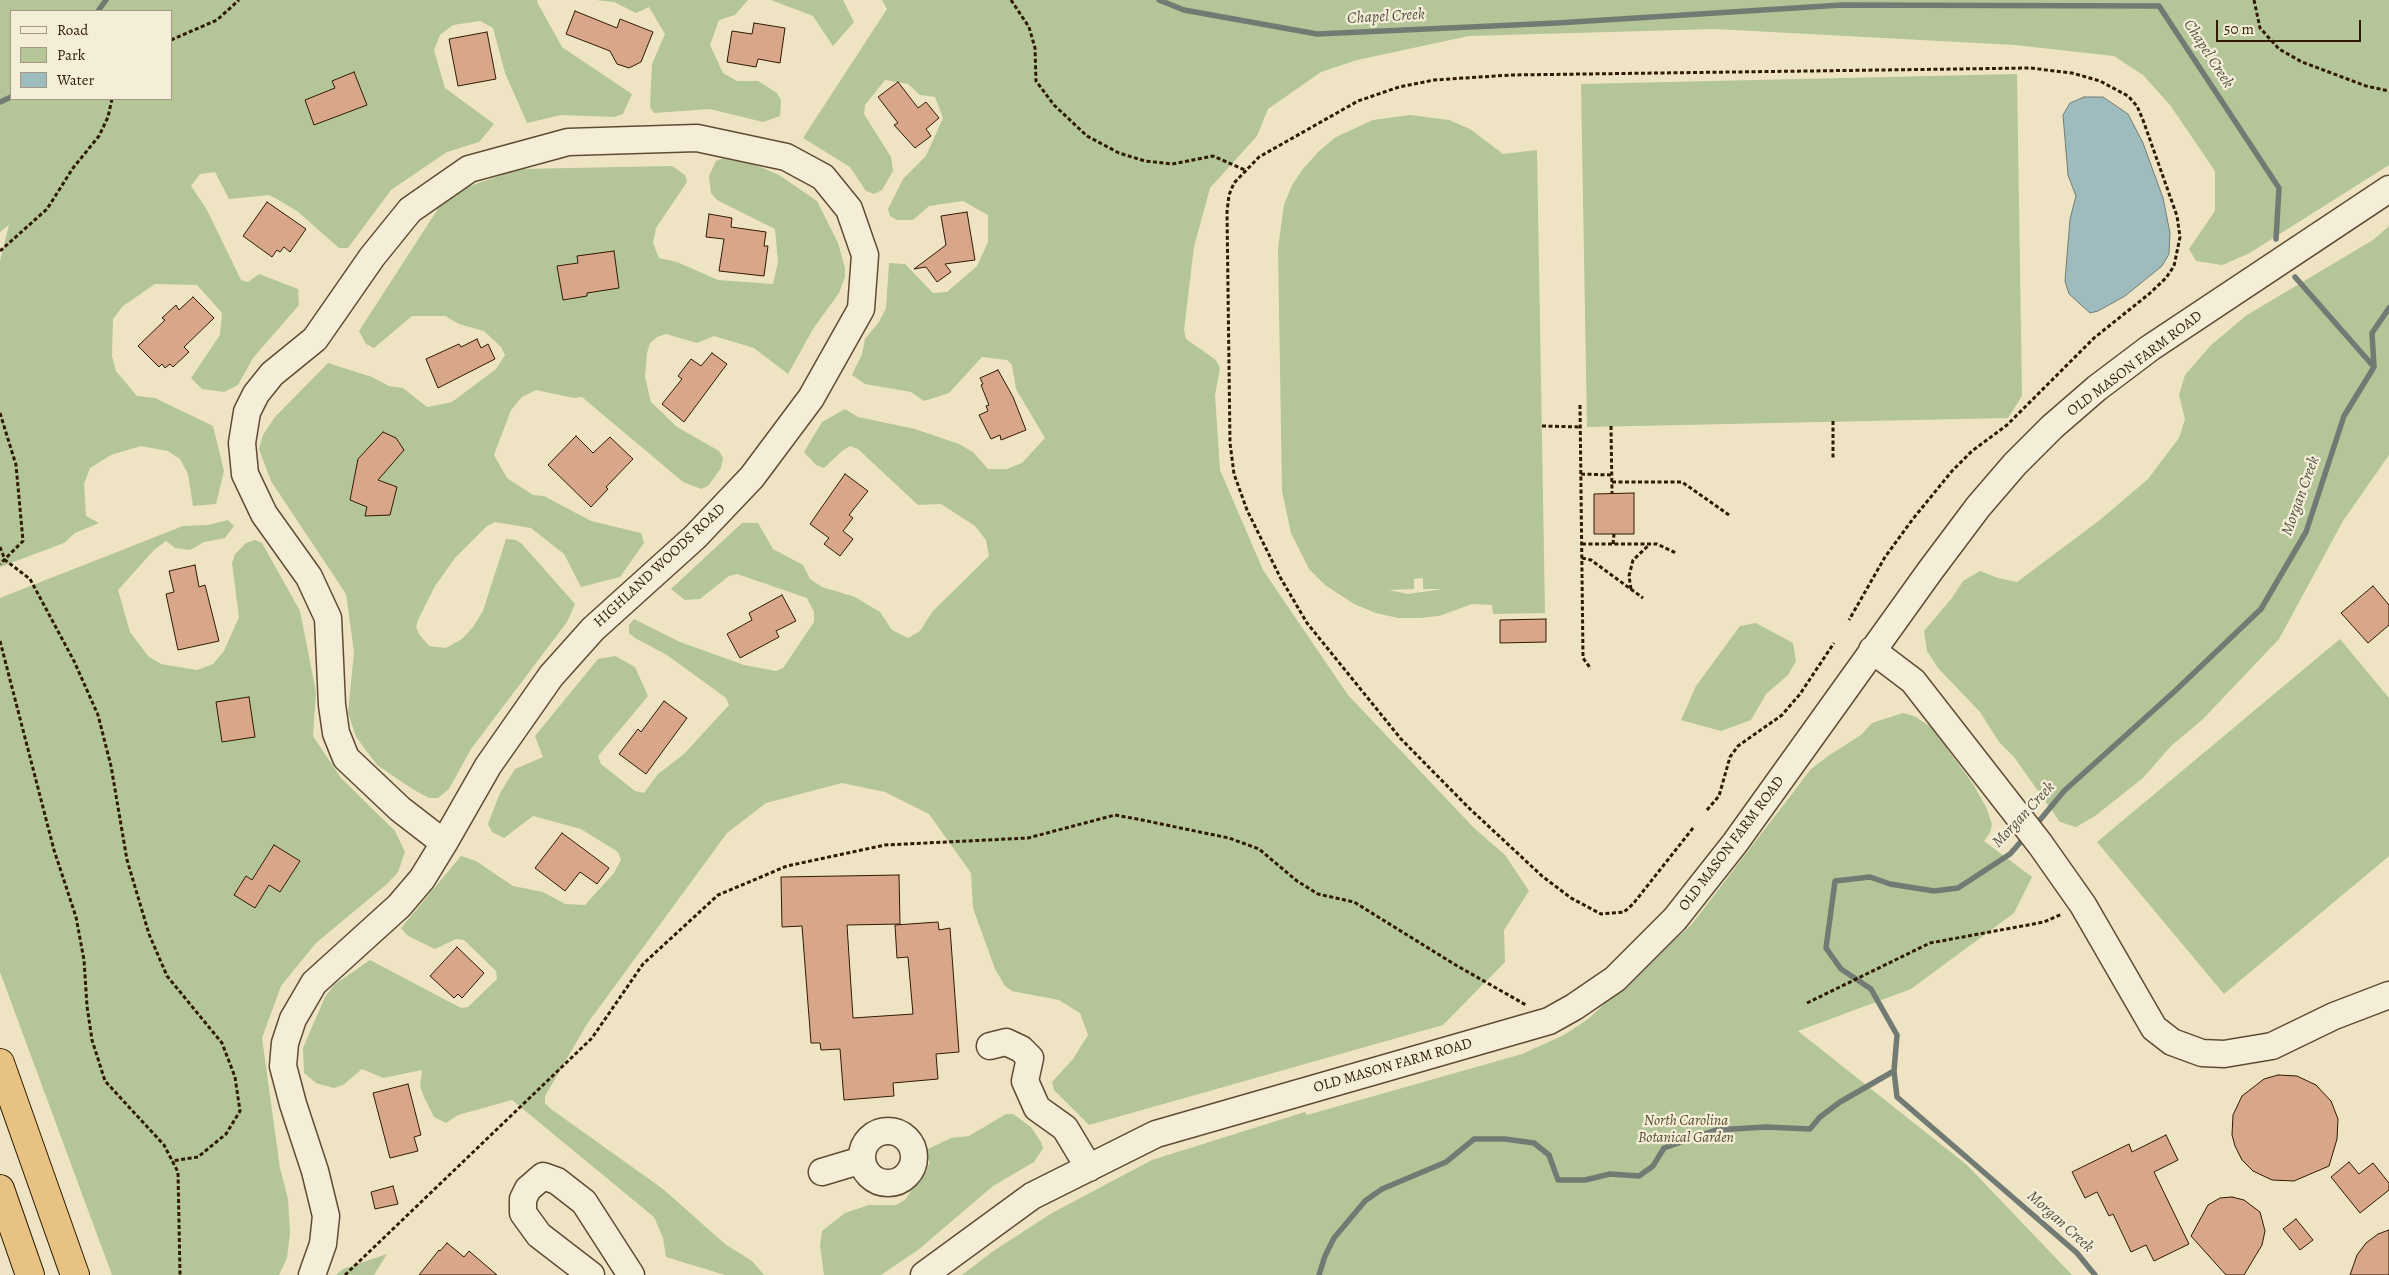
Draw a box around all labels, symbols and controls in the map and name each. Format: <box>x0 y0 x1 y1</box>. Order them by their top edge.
water label: Chapel Creek <box>1347 5 1425 29</box>
legend <box>10 10 172 100</box>
scale bar <box>2219 10 2364 42</box>
water label: Chapel Creek <box>2179 16 2237 92</box>
text: 50 m <box>2224 19 2254 39</box>
text: Road <box>57 20 88 40</box>
text: Park <box>57 45 85 65</box>
text: Water <box>57 70 94 90</box>
street label: OLD MASON FARM ROAD <box>2064 307 2206 421</box>
water label: Morgan Creek <box>2278 454 2324 538</box>
street label: HIGHLAND WOODS ROAD <box>590 500 730 632</box>
street label: OLD MASON FARM ROAD <box>1675 773 1789 915</box>
water label: Morgan Creek <box>1989 778 2059 852</box>
street label: OLD MASON FARM ROAD <box>1312 1035 1474 1097</box>
park label: North Carolina Botanical Garden <box>1638 1112 1734 1147</box>
water label: Morgan Creek <box>2023 1187 2097 1257</box>

